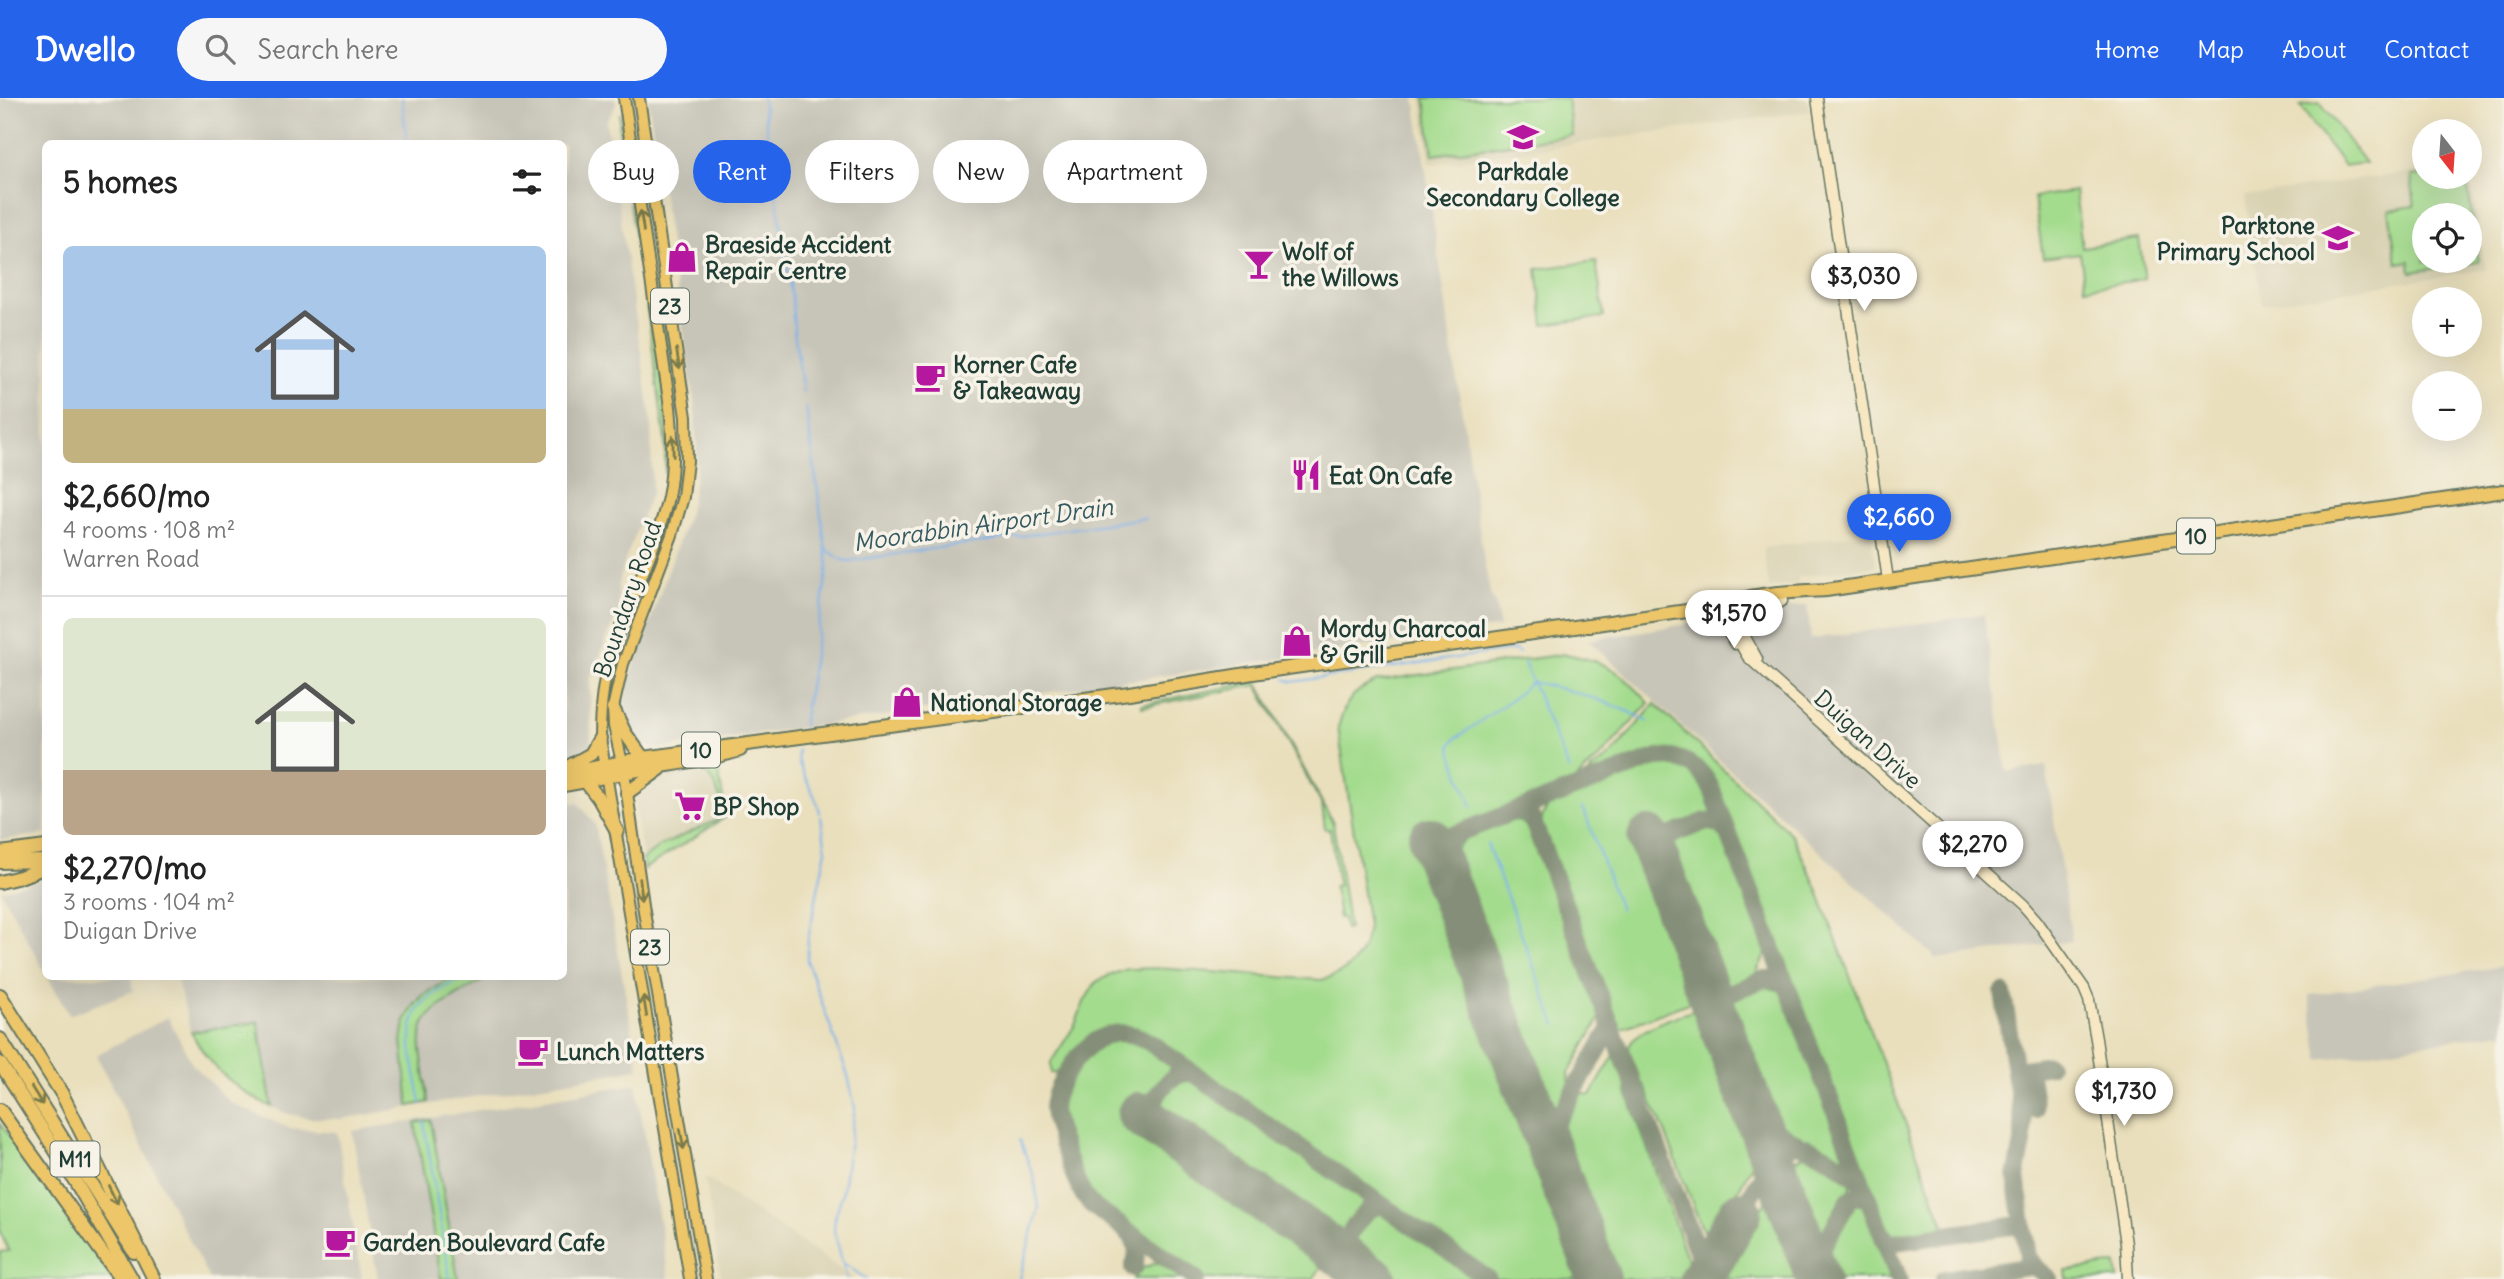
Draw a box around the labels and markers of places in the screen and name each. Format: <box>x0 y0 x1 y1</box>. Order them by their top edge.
school or university icon: Parkdale Secondary College <box>1506 120 1540 154</box>
place label: Parkdale Secondary College <box>1426 157 1620 212</box>
place label: Parktone Primary School <box>2157 211 2315 266</box>
school or university icon: Parktone Primary School <box>2321 221 2355 255</box>
place label: Braeside Accident Repair Centre <box>705 230 892 285</box>
place label: Wolf of the Willows <box>1282 237 1399 292</box>
shop icon: Braeside Accident Repair Centre <box>665 240 699 274</box>
bar icon: Wolf of the Willows <box>1242 247 1276 281</box>
pin: $3,030 <box>1807 254 1921 313</box>
place label: Korner Cafe & Takeaway <box>953 350 1081 405</box>
cafe icon: Korner Cafe & Takeaway <box>913 360 947 394</box>
restaurant icon: Eat On Cafe <box>1289 458 1323 492</box>
place label: Eat On Cafe <box>1329 461 1453 490</box>
pin: $2,660 <box>1842 494 1956 554</box>
pin: $1,570 <box>1677 590 1791 650</box>
place label: Mordy Charcoal & Grill <box>1320 614 1486 669</box>
shop icon: Mordy Charcoal & Grill <box>1280 624 1314 658</box>
shop icon: National Storage <box>890 685 924 719</box>
place label: National Storage <box>930 688 1102 717</box>
supermarket icon: BP Shop <box>673 789 707 823</box>
place label: BP Shop <box>713 792 799 821</box>
pin: $2,270 <box>1916 822 2030 881</box>
cafe icon: Lunch Matters <box>516 1034 550 1068</box>
place label: Lunch Matters <box>556 1037 705 1066</box>
pin: $1,730 <box>2067 1068 2181 1128</box>
cafe icon: Garden Boulevard Cafe <box>323 1225 357 1259</box>
place label: Garden Boulevard Cafe <box>363 1228 605 1257</box>

